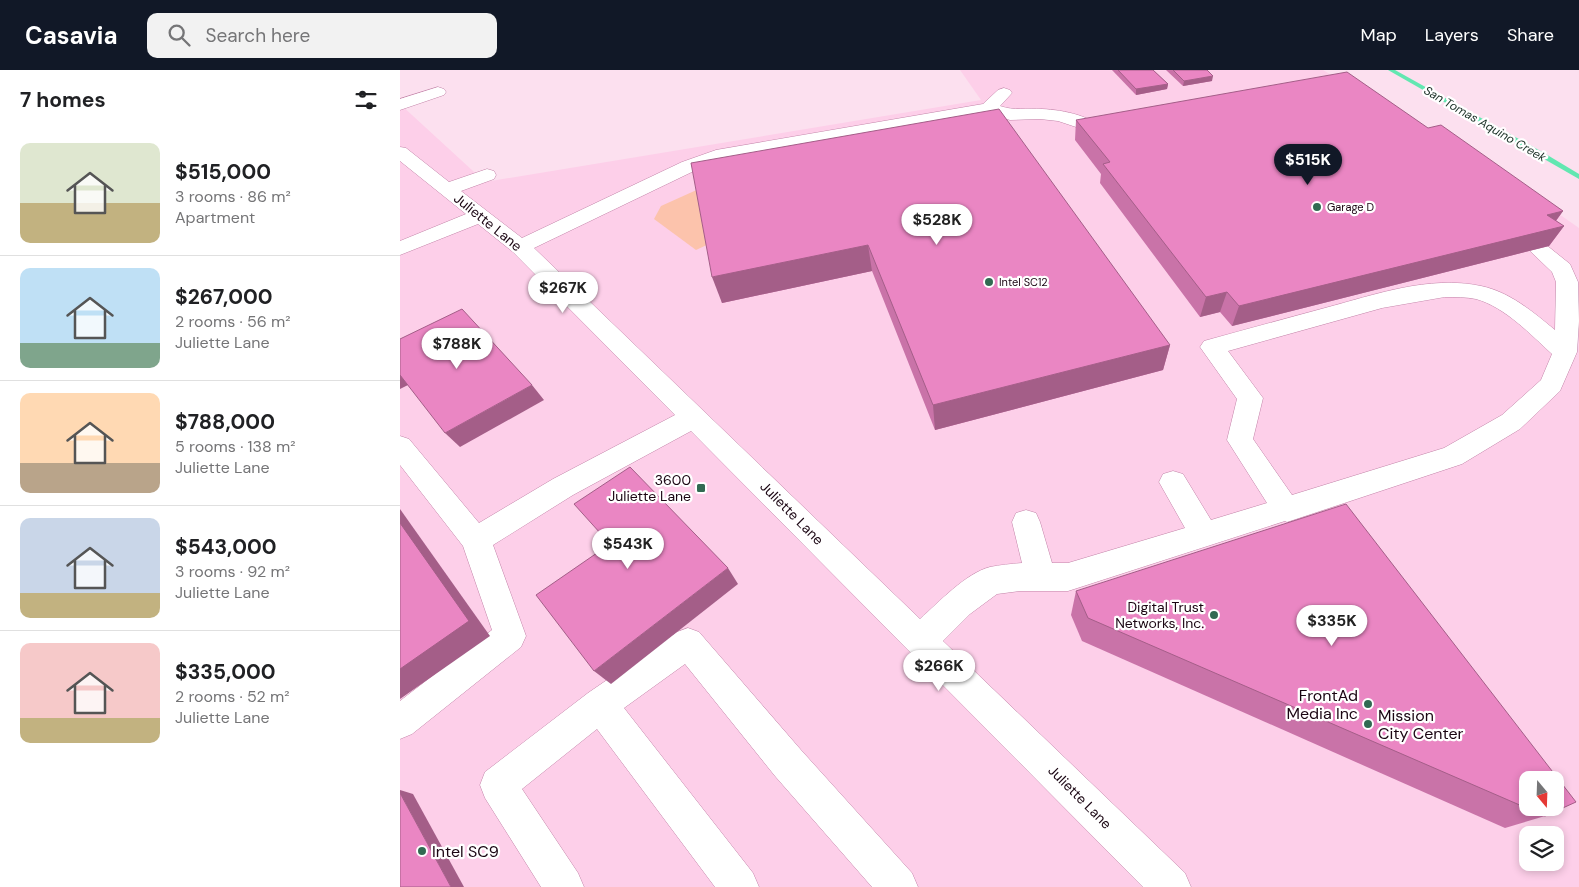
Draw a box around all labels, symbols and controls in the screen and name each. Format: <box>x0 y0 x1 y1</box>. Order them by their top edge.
search box <box>147 13 497 58</box>
text: Casavia <box>25 20 117 51</box>
icon: search <box>165 21 193 49</box>
text: Search here <box>205 23 310 48</box>
text: Map <box>1361 23 1397 47</box>
text: Layers <box>1425 23 1479 47</box>
text: Share <box>1507 23 1554 47</box>
water label: San Tomas Aquino Creek <box>1421 82 1550 166</box>
text: 7 homes <box>20 86 106 114</box>
icon: filters <box>352 86 380 114</box>
pin: $515K <box>1273 144 1343 186</box>
text: $515K <box>1285 149 1331 170</box>
text: $515,000 <box>175 158 271 186</box>
icon: home <box>60 163 120 223</box>
text: 3 rooms · 86 m² <box>175 186 291 207</box>
street label: Juliette Lane <box>450 189 526 255</box>
place label: Garage D <box>1327 200 1374 214</box>
marker: Garage D <box>1311 201 1323 213</box>
pin: $528K <box>902 204 972 246</box>
text: Apartment <box>175 207 255 228</box>
text: $528K <box>912 209 962 230</box>
pin: $267K <box>528 272 598 314</box>
place label: Intel SC12 <box>999 275 1048 289</box>
marker: Intel SC12 <box>983 276 995 288</box>
text: $267K <box>539 277 587 298</box>
text: $267,000 <box>175 283 273 311</box>
icon: home <box>60 288 120 348</box>
text: 2 rooms · 56 m² <box>175 311 291 332</box>
pin: $788K <box>422 328 492 370</box>
text: Juliette Lane <box>175 332 269 353</box>
text: $788K <box>433 333 481 354</box>
text: $788,000 <box>175 408 275 436</box>
icon: home <box>60 413 120 473</box>
text: 5 rooms · 138 m² <box>175 436 296 457</box>
text: Juliette Lane <box>175 457 269 478</box>
place label: 3600 Juliette Lane <box>608 471 691 505</box>
street label: Juliette Lane <box>756 477 828 549</box>
marker: 3600 Juliette Lane <box>695 482 707 494</box>
pin: $543K <box>593 528 663 570</box>
text: $543,000 <box>175 533 277 561</box>
text: $543K <box>603 533 653 554</box>
icon: home <box>60 538 120 598</box>
text: 3 rooms · 92 m² <box>175 561 290 582</box>
text: Juliette Lane <box>175 582 269 603</box>
place label: Digital Trust Networks, Inc. <box>1115 598 1204 632</box>
pin: $335K <box>1297 604 1367 647</box>
marker: Digital Trust Networks, Inc. <box>1208 609 1220 621</box>
text: $335K <box>1307 610 1357 631</box>
pin: $266K <box>904 650 974 692</box>
text: $266K <box>914 655 964 676</box>
text: $335,000 <box>175 658 276 686</box>
icon: home <box>60 663 120 723</box>
place label: FrontAd Media Inc <box>1287 685 1358 724</box>
text: 2 rooms · 52 m² <box>175 686 290 707</box>
marker: FrontAd Media Inc <box>1362 698 1374 710</box>
place label: Mission City Center <box>1378 705 1464 744</box>
text: Juliette Lane <box>175 707 269 728</box>
marker: Mission City Center <box>1362 718 1374 730</box>
street label: Juliette Lane <box>1044 761 1116 833</box>
north arrow <box>1519 771 1564 816</box>
map controls <box>1519 771 1564 871</box>
button: layers <box>1519 826 1564 871</box>
place label: Intel SC9 <box>432 841 499 862</box>
marker: Intel SC9 <box>416 845 428 857</box>

